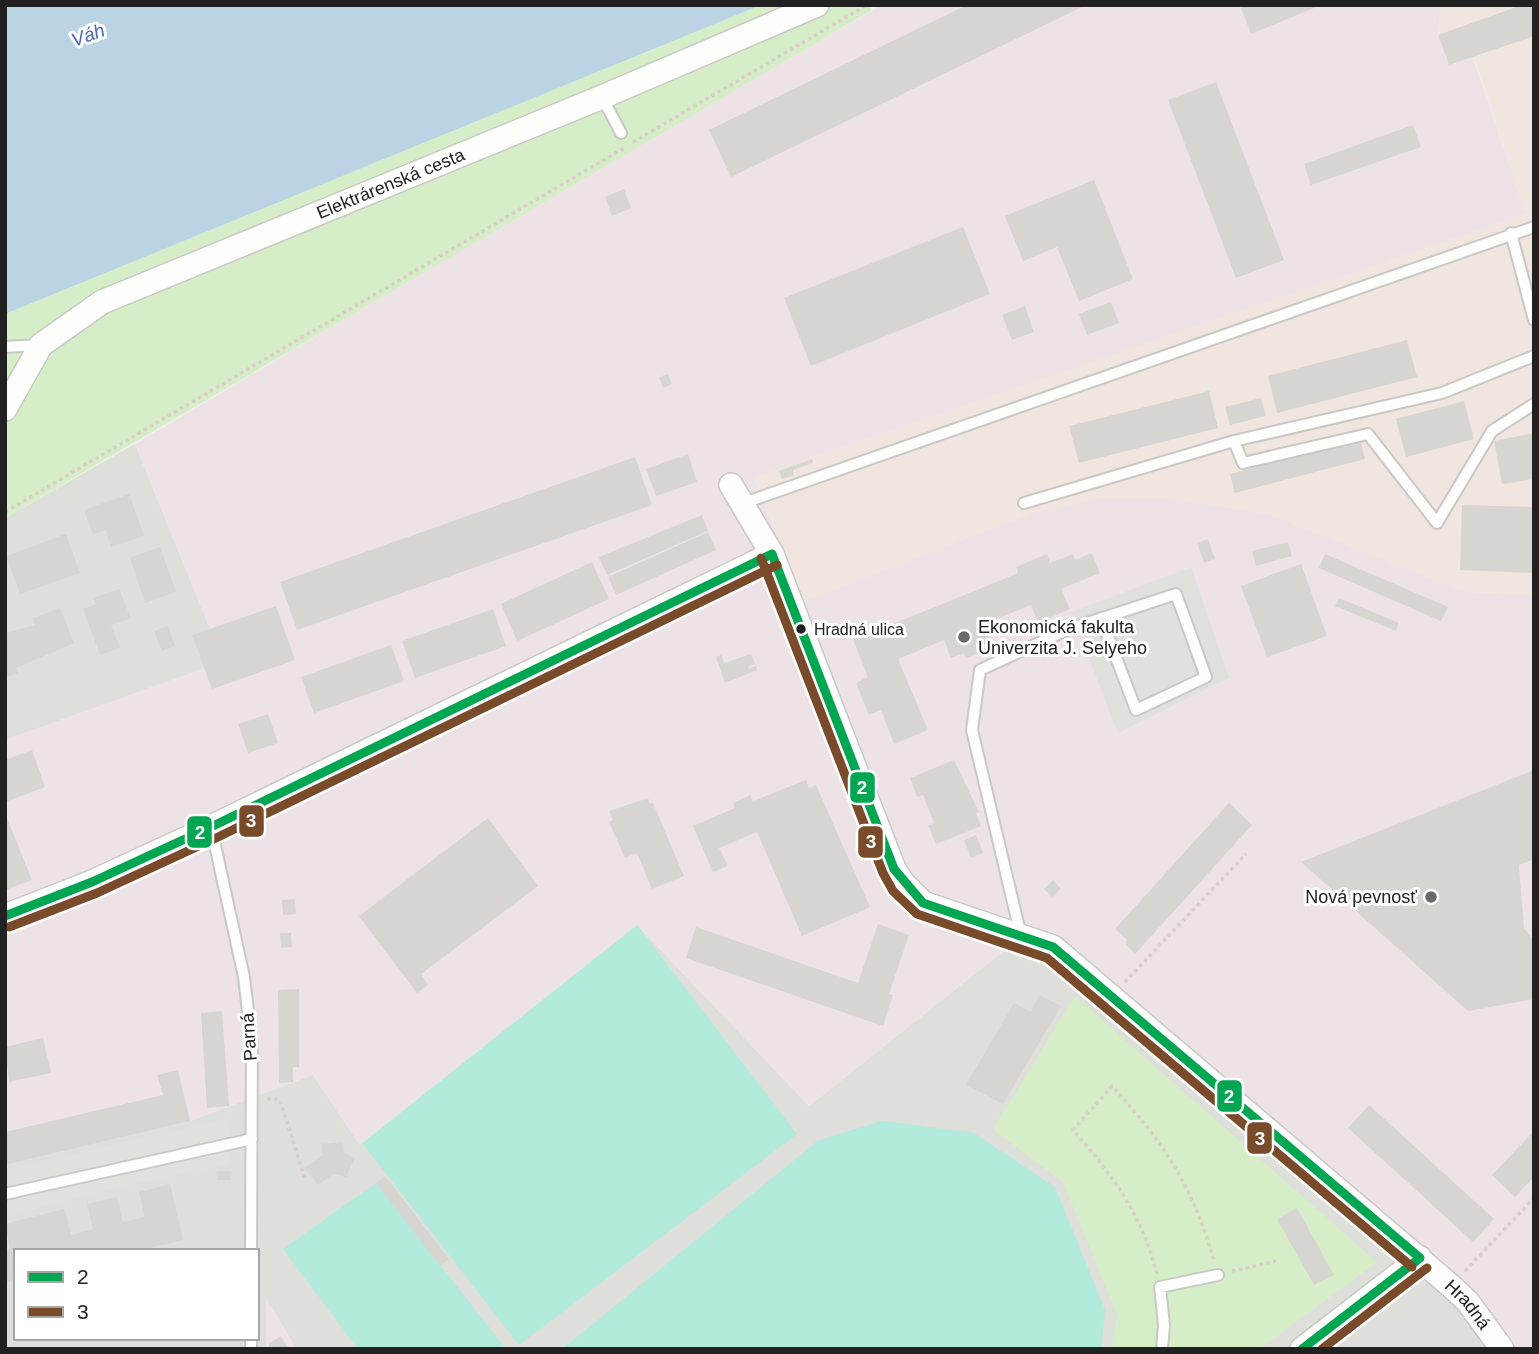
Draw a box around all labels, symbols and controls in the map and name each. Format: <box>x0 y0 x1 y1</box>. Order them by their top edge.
water label: Váh <box>69 19 107 51</box>
street label: Elektrárenská cesta <box>314 144 468 223</box>
place label: Ekonomická fakulta Univerzita J. Selyeho <box>978 617 1147 658</box>
place label: Hradná ulica <box>814 621 904 638</box>
marker: Hradná ulica <box>794 622 808 636</box>
marker: Ekonomická fakulta Univerzita J. Selyeho <box>956 629 972 645</box>
line badge: 2 <box>849 771 876 804</box>
text: 2 <box>857 777 867 798</box>
line badge: 3 <box>238 804 265 838</box>
text: 3 <box>246 810 256 831</box>
line badge: 2 <box>186 815 213 849</box>
text: 2 <box>195 822 205 843</box>
line badge: 3 <box>857 825 884 859</box>
text: 3 <box>866 831 876 852</box>
place label: Nová pevnosť <box>1305 887 1417 907</box>
marker: Nová pevnosť <box>1423 889 1439 905</box>
street label: Parná <box>237 1011 261 1062</box>
line badge: 2 <box>1216 1079 1243 1113</box>
text: 2 <box>1224 1086 1234 1107</box>
line badge: 3 <box>1246 1121 1273 1155</box>
text: 3 <box>1255 1128 1265 1149</box>
legend <box>14 1249 259 1340</box>
text: 2 <box>77 1265 89 1288</box>
street label: Hradná <box>1441 1276 1495 1334</box>
text: 3 <box>77 1300 89 1323</box>

